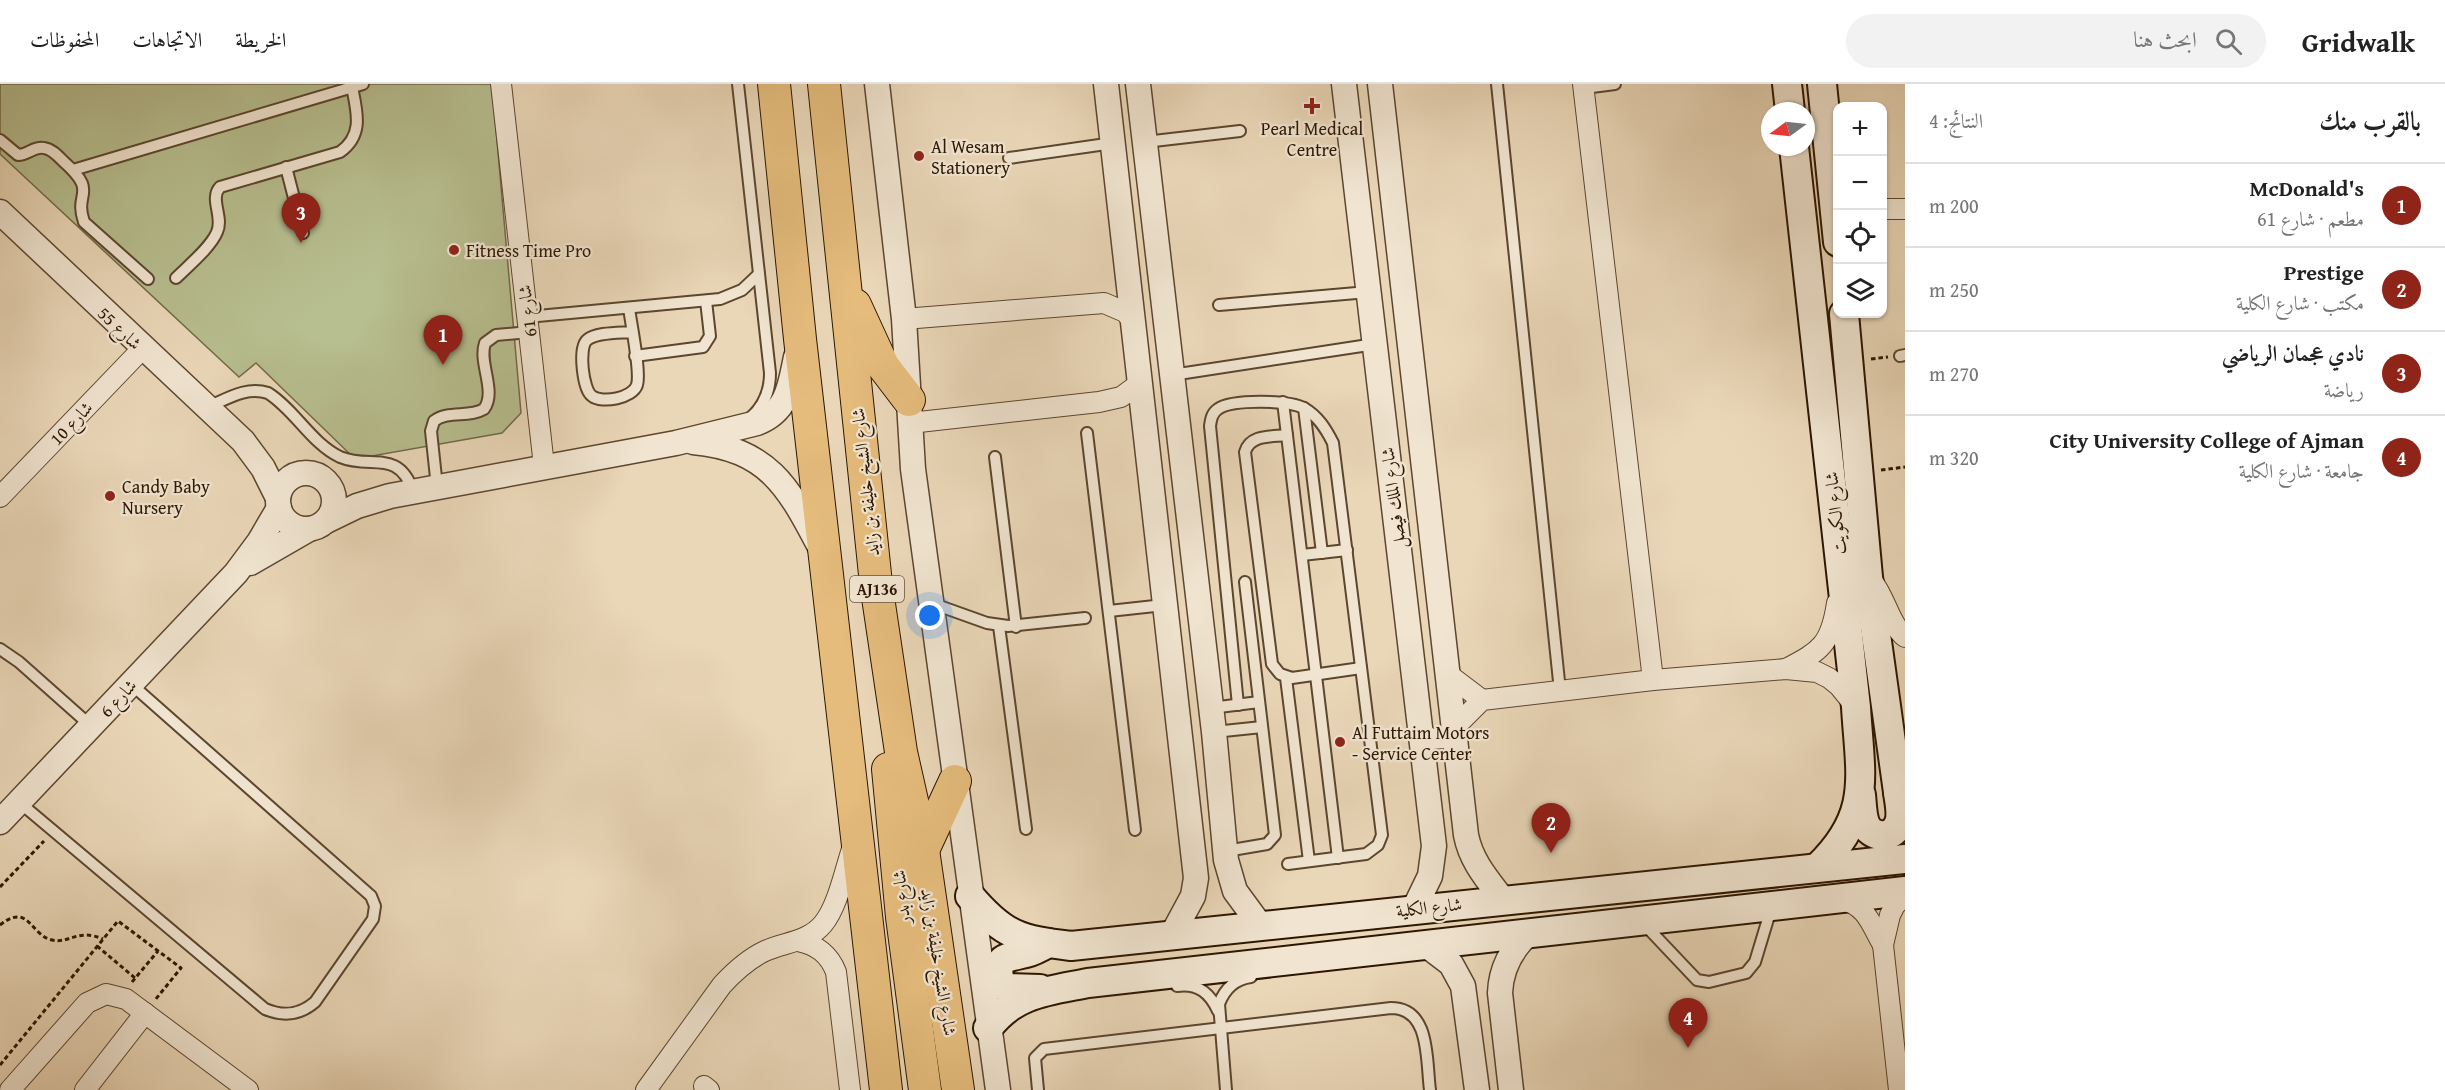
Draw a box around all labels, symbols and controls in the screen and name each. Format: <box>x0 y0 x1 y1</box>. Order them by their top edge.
search box <box>1846 14 2266 68</box>
text: Gridwalk <box>2302 21 2415 62</box>
text: ابحث هنا <box>2133 23 2197 55</box>
text: المحفوظات <box>30 24 99 55</box>
text: الاتجاهات <box>132 24 202 55</box>
text: الخريطة <box>235 24 286 55</box>
icon: search <box>2212 25 2245 58</box>
marker: Pearl Medical Centre <box>1303 97 1321 115</box>
text: بالقرب منك <box>2319 101 2421 140</box>
north arrow <box>1761 102 1815 156</box>
map controls <box>1833 102 1887 318</box>
button: + <box>1833 102 1887 156</box>
text: النتائج: 4 <box>1929 106 1983 135</box>
place label: Pearl Medical Centre <box>1261 115 1363 163</box>
place label: Al Wesam Stationery <box>931 133 1010 181</box>
marker: Al Wesam Stationery <box>912 149 926 163</box>
button: − <box>1833 156 1887 210</box>
text: McDonald's <box>2250 172 2364 204</box>
text: 200 m <box>1929 191 1979 220</box>
text: 1 <box>2396 191 2407 220</box>
pin: 3 <box>282 194 320 243</box>
text: مطعم · شارع 61 <box>2257 204 2364 233</box>
button: locate <box>1833 210 1887 264</box>
place label: Fitness Time Pro <box>466 237 591 264</box>
marker: Fitness Time Pro <box>447 243 461 257</box>
text: Prestige <box>2284 256 2364 288</box>
button: layers <box>1833 264 1887 318</box>
text: 250 m <box>1929 275 1979 304</box>
text: 2 <box>2396 275 2407 304</box>
street label: شارع 61 <box>510 283 546 339</box>
text: مكتب · شارع الكلية <box>2236 288 2364 317</box>
street label: شارع 55 <box>90 300 148 357</box>
pin: 1 <box>424 316 462 365</box>
text: نادي عجمان الرياضي <box>2222 337 2364 369</box>
text: 270 m <box>1929 359 1979 388</box>
text: 3 <box>2396 359 2407 388</box>
text: رياضة <box>2324 375 2364 404</box>
street label: شارع 10 <box>43 395 100 453</box>
street label: شارع الشيخ خليفة بن زايد <box>844 406 889 558</box>
text: City University College of Ajman <box>2049 424 2364 456</box>
text: 320 m <box>1929 443 1979 472</box>
text: 4 <box>2396 443 2407 472</box>
street label: شارع الملك فيصل <box>1373 445 1415 550</box>
text: جامعة · شارع الكلية <box>2239 456 2364 485</box>
street label: شارع الكويت <box>1817 470 1855 556</box>
place label: Candy Baby Nursery <box>122 473 210 521</box>
marker: Candy Baby Nursery <box>103 489 117 503</box>
road number: AJ136 <box>850 576 904 602</box>
your location <box>915 601 944 630</box>
street label: شارع 6 <box>93 673 144 725</box>
place label: Al Futtaim Motors - Service Center <box>1352 719 1489 767</box>
marker: Al Futtaim Motors - Service Center <box>1333 735 1347 749</box>
pin: 2 <box>1532 804 1570 853</box>
street label: شارع بدر <box>885 868 919 927</box>
street label: شارع الشيخ خليفة بن زايد <box>911 886 964 1038</box>
street label: شارع الكلية <box>1395 890 1464 926</box>
pin: 4 <box>1668 998 1708 1048</box>

